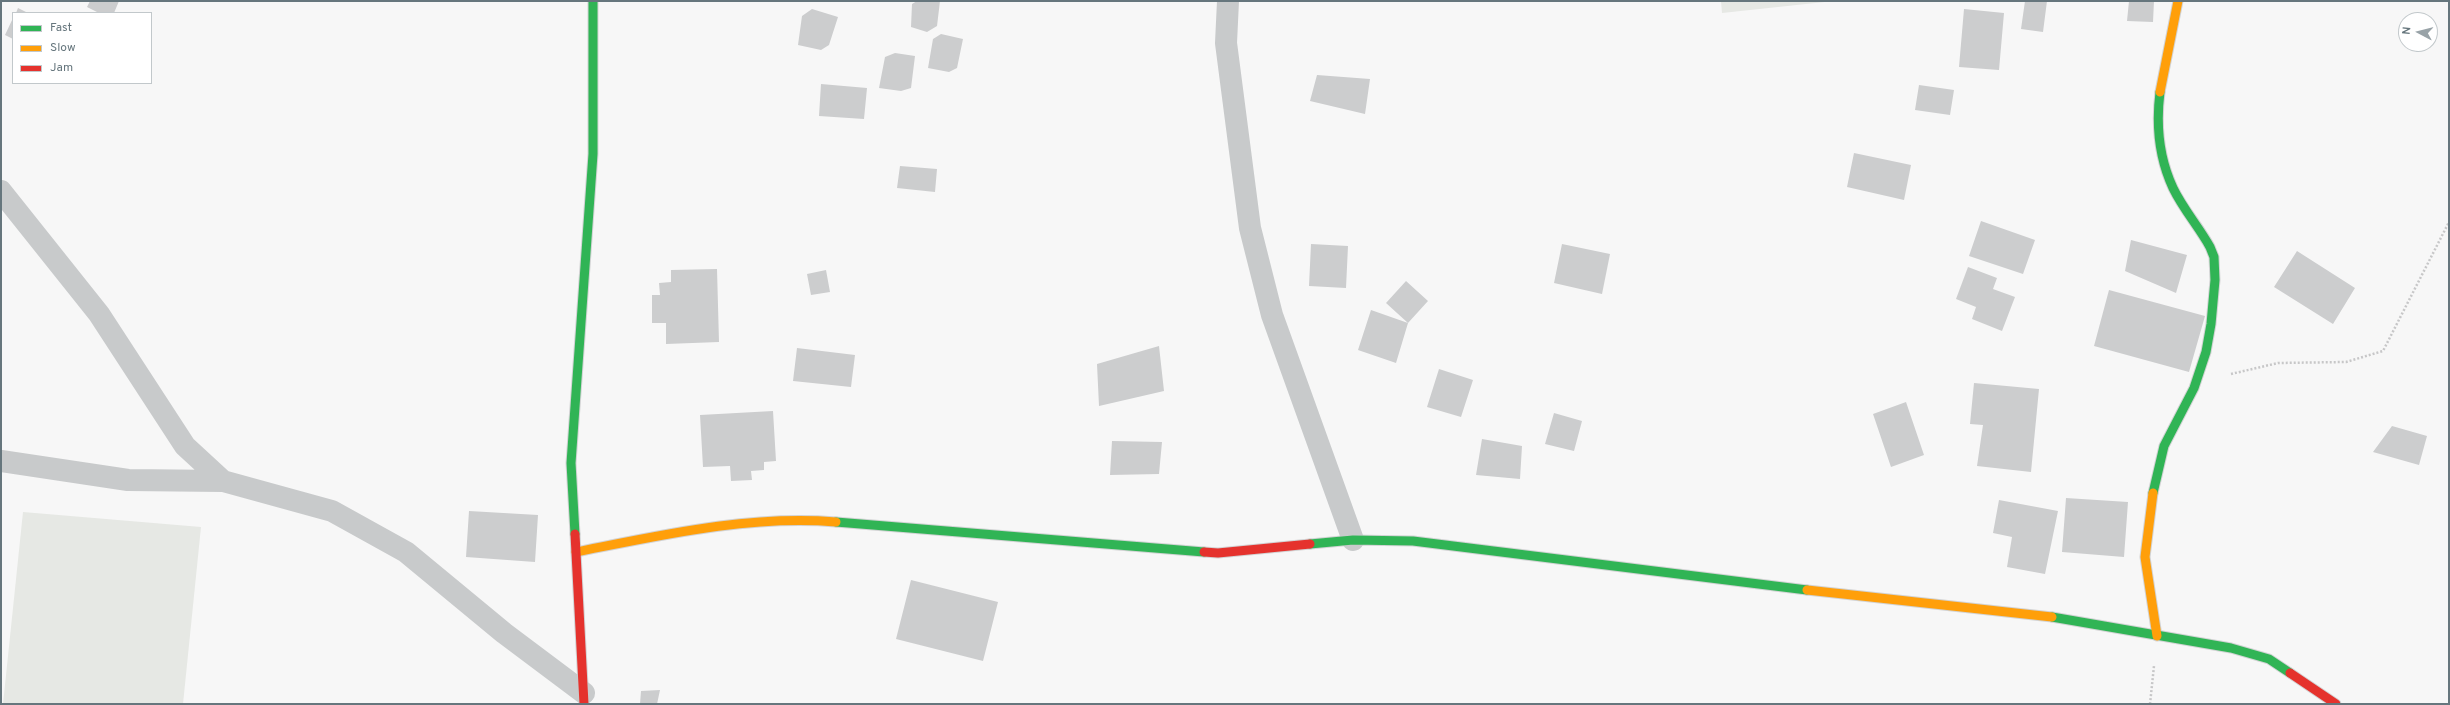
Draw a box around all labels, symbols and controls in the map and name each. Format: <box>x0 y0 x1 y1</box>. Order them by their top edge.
legend <box>12 12 152 84</box>
north arrow <box>2398 12 2438 52</box>
text: Fast <box>50 20 72 36</box>
text: N <box>2400 26 2415 35</box>
text: Slow <box>50 40 76 56</box>
text: Jam <box>50 60 73 76</box>

